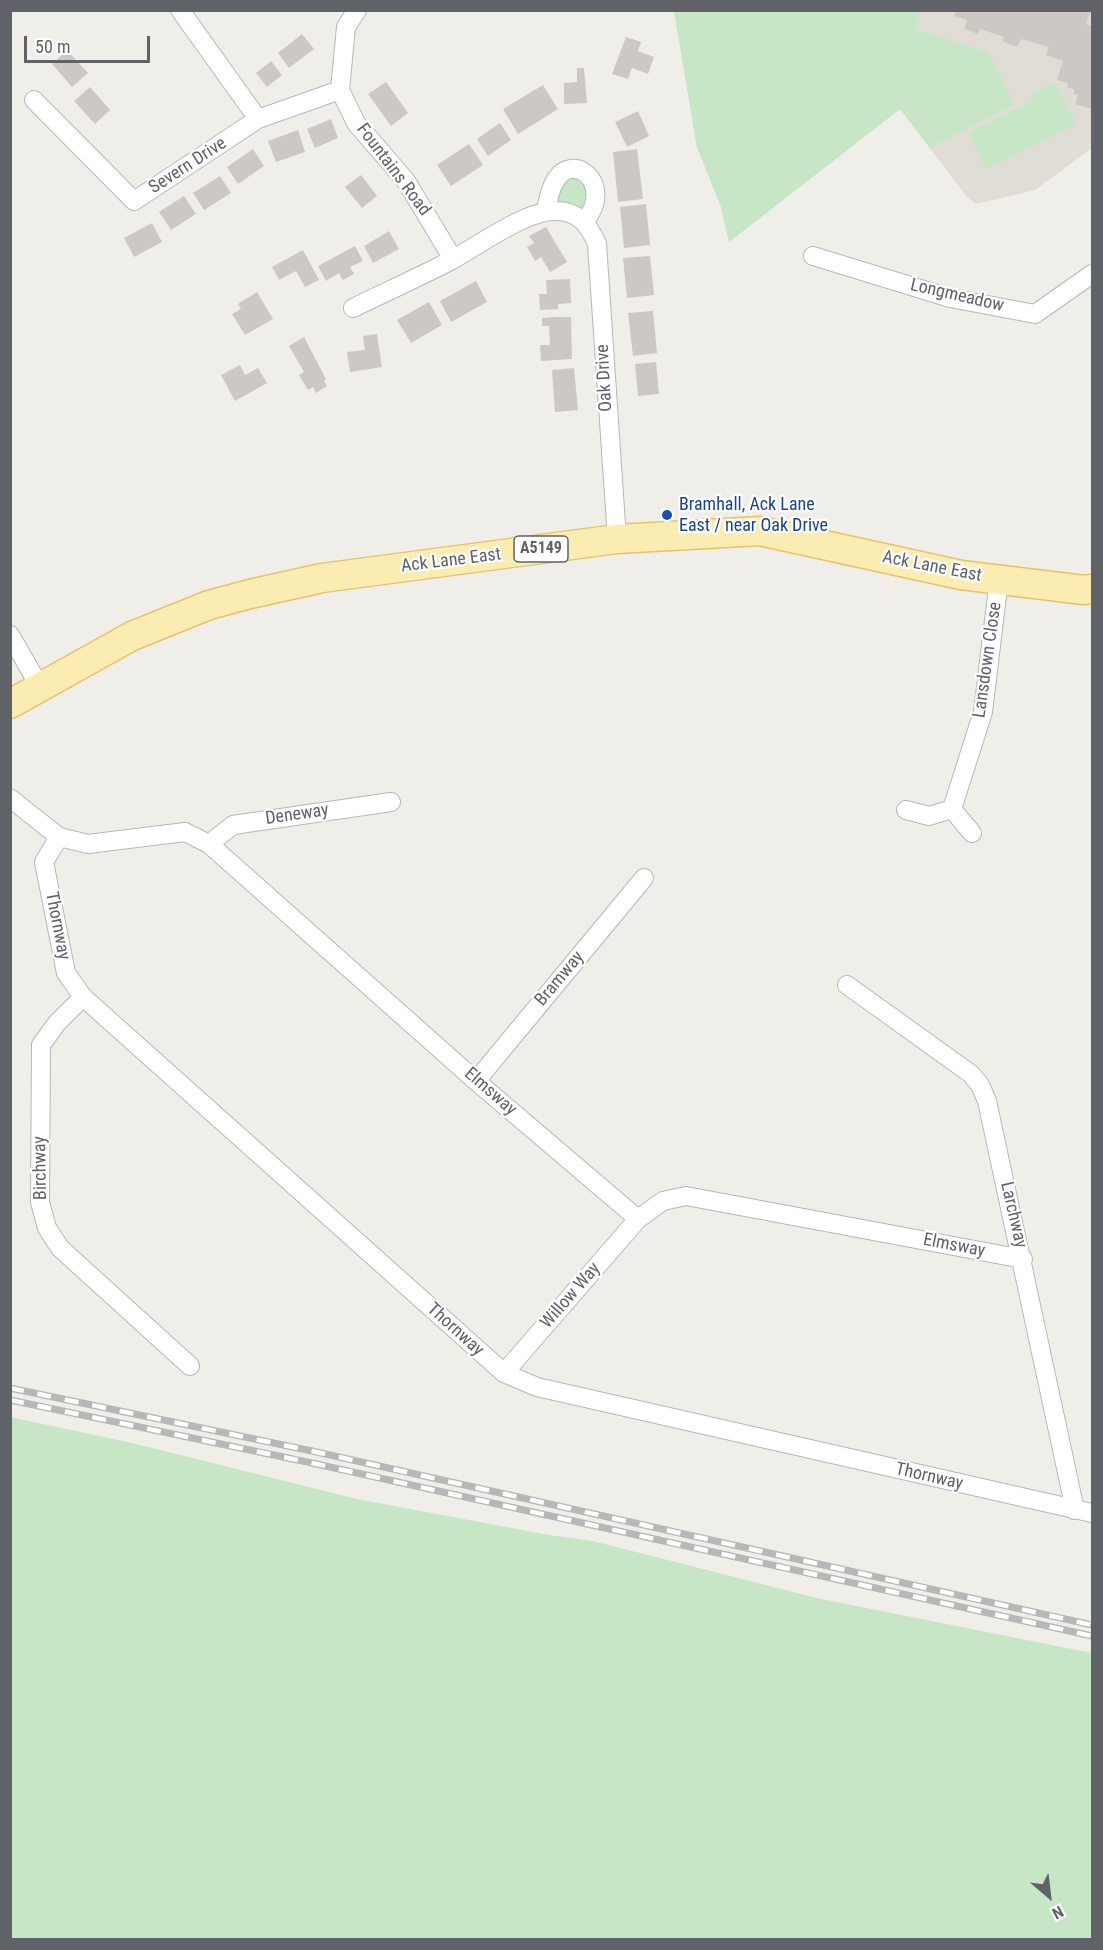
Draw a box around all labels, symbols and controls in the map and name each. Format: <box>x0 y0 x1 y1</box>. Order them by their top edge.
scale bar <box>27 24 153 62</box>
text: 50 m <box>35 36 70 57</box>
street label: Fountains Road <box>351 119 435 221</box>
street label: Severn Drive <box>145 133 231 199</box>
street label: Longmeadow <box>908 275 1006 317</box>
street label: Oak Drive <box>592 344 618 412</box>
place label: Bramhall, Ack Lane East / near Oak Drive <box>679 494 828 536</box>
marker: Bramhall, Ack Lane East / near Oak Drive <box>660 508 674 522</box>
road number: A5149 <box>514 536 568 562</box>
street label: Ack Lane East <box>400 544 502 578</box>
street label: Ack Lane East <box>881 547 983 587</box>
street label: Lansdown Close <box>969 601 1007 719</box>
street label: Deneway <box>264 800 330 830</box>
street label: Thornway <box>40 890 74 962</box>
street label: Bramway <box>531 947 589 1011</box>
street label: Elmsway <box>459 1063 521 1121</box>
street label: Birchway <box>30 1136 52 1200</box>
street label: Larchway <box>995 1180 1031 1250</box>
street label: Elmsway <box>921 1229 987 1263</box>
street label: Willow Way <box>536 1259 606 1333</box>
street label: Thornway <box>422 1299 488 1361</box>
street label: Thornway <box>893 1459 965 1495</box>
north arrow <box>1019 1866 1079 1926</box>
text: N <box>1049 1902 1066 1923</box>

